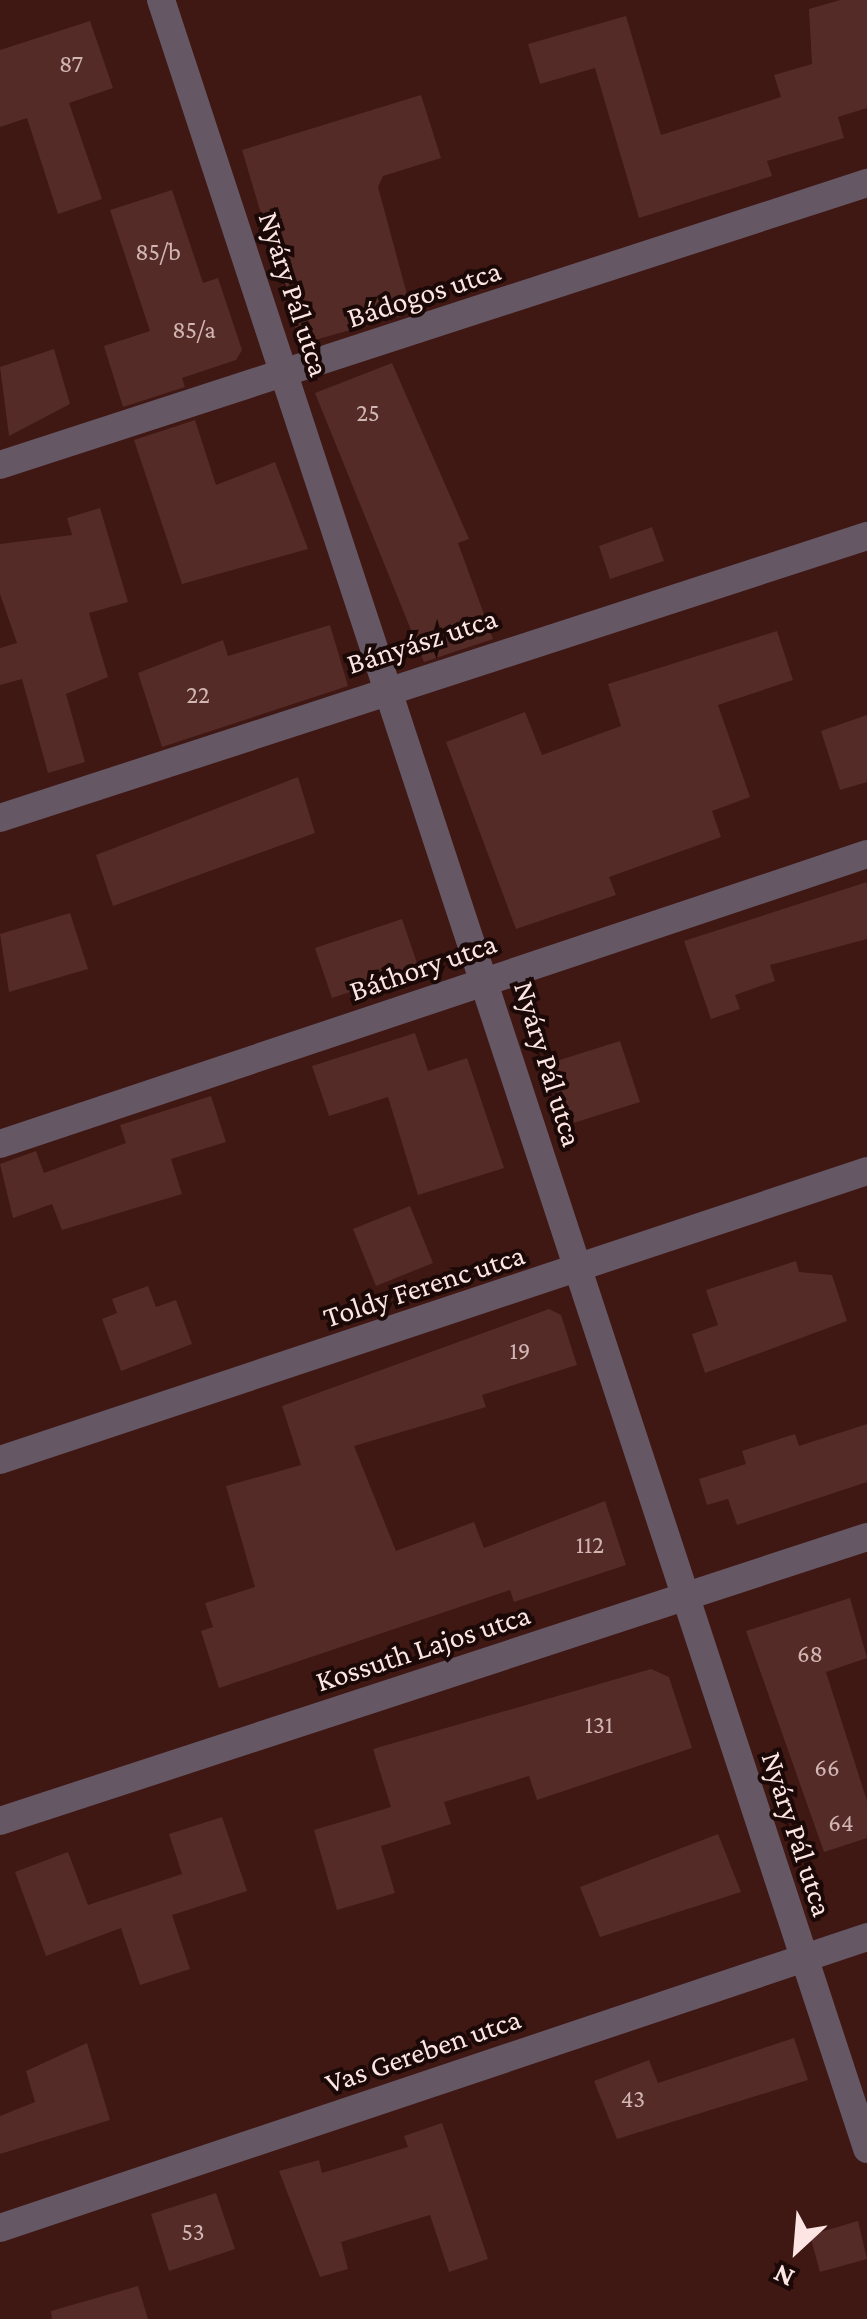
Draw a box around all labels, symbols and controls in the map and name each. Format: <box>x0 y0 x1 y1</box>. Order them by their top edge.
house number: 87 <box>59 49 83 79</box>
street label: Nyáry Pál utca <box>250 207 338 381</box>
house number: 85/b <box>135 237 181 267</box>
street label: Bádogos utca <box>343 252 505 336</box>
house number: 85/a <box>172 315 216 345</box>
house number: 25 <box>356 398 380 428</box>
street label: Bányász utca <box>342 600 502 682</box>
house number: 22 <box>186 680 210 710</box>
street label: Báthory utca <box>345 925 501 1009</box>
street label: Nyáry Pál utca <box>506 977 590 1151</box>
street label: Toldy Ferenc utca <box>319 1236 529 1336</box>
house number: 19 <box>510 1336 530 1366</box>
house number: 112 <box>576 1530 604 1560</box>
street label: Kossuth Lajos utca <box>311 1596 535 1700</box>
house number: 68 <box>797 1639 823 1669</box>
house number: 131 <box>585 1710 613 1740</box>
street label: Nyáry Pál utca <box>753 1747 841 1921</box>
house number: 66 <box>814 1753 840 1783</box>
house number: 64 <box>828 1808 854 1838</box>
street label: Vas Gereben utca <box>320 2001 526 2101</box>
house number: 43 <box>621 2084 645 2114</box>
north arrow <box>747 2199 847 2299</box>
house number: 53 <box>181 2217 205 2247</box>
text: N <box>768 2258 799 2295</box>

